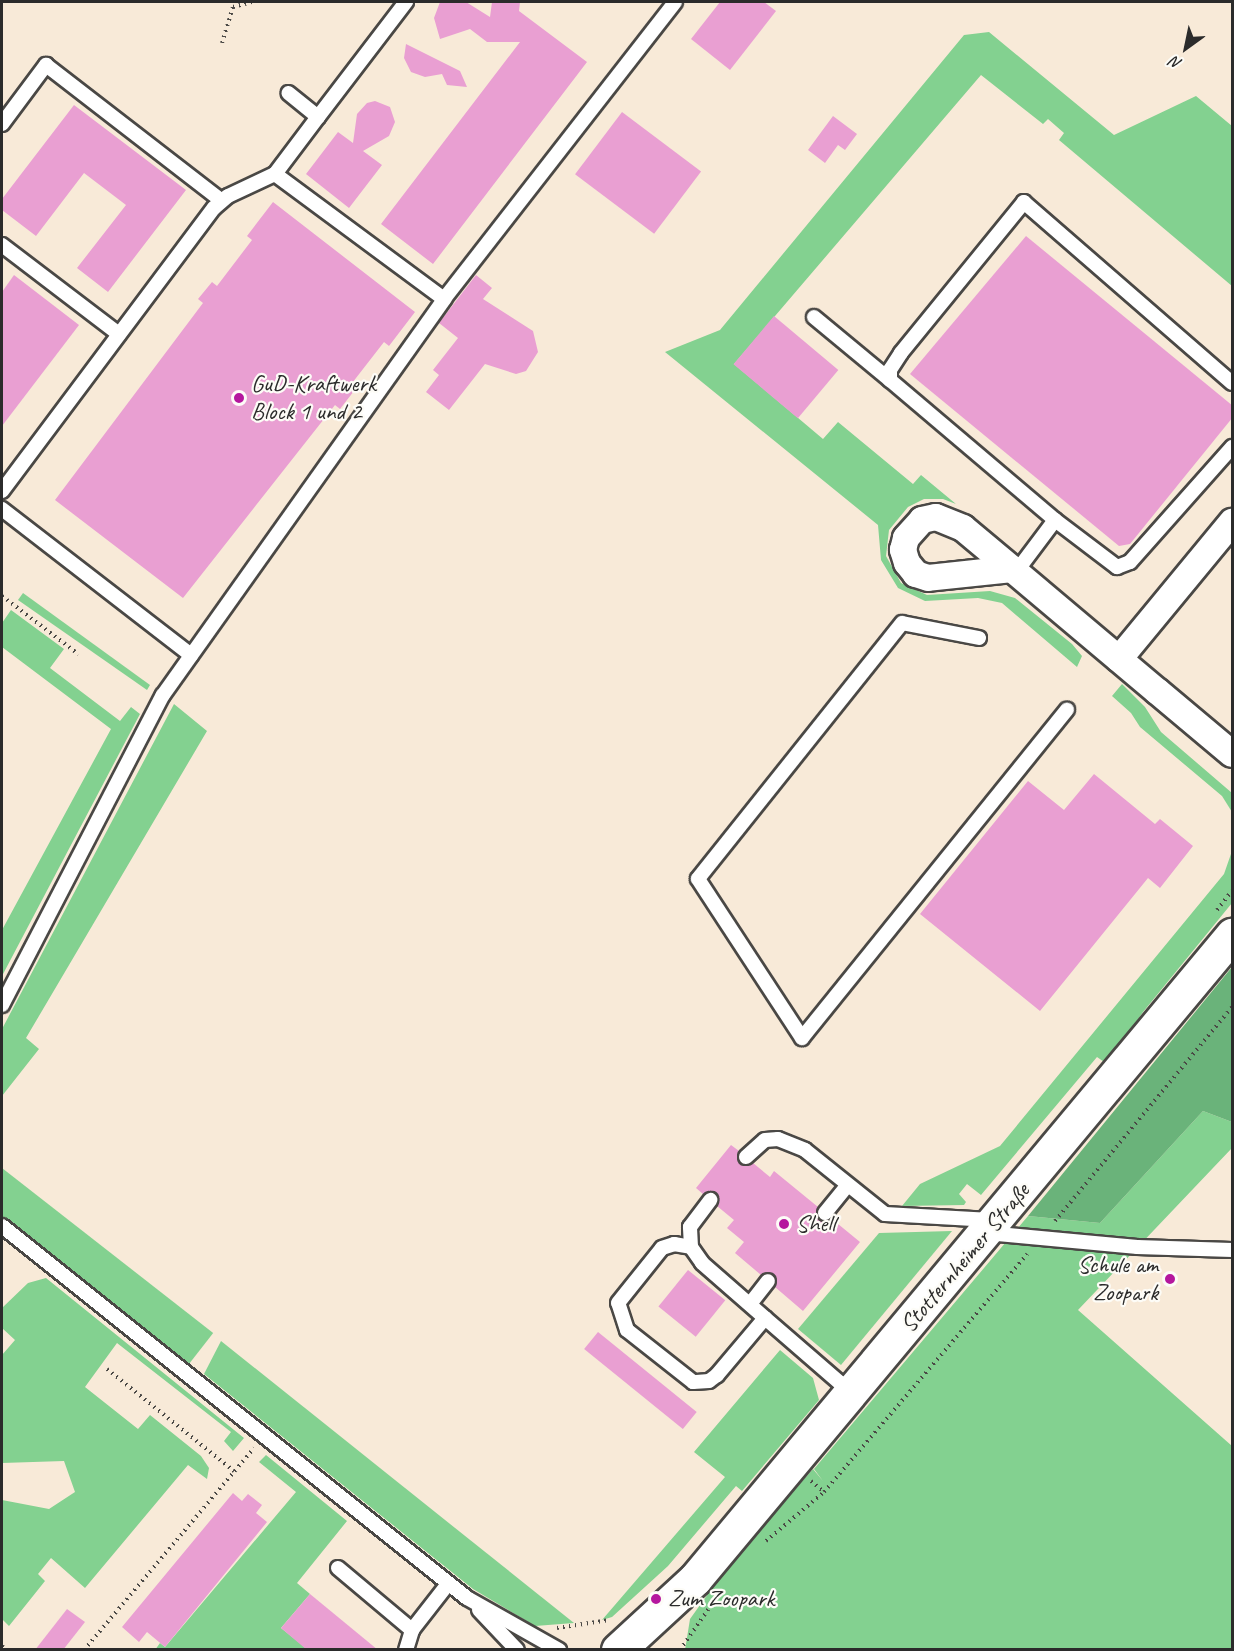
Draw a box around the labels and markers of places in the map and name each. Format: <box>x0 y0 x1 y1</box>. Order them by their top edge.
place label: GuD-Kraftwerk Block 1 und 2 <box>251 370 376 426</box>
marker: GuD-Kraftwerk Block 1 und 2 <box>232 391 246 405</box>
place label: Shell <box>796 1210 835 1238</box>
marker: Shell <box>777 1217 791 1231</box>
place label: Schule am Zoopark <box>1077 1251 1158 1307</box>
marker: Schule am Zoopark <box>1163 1272 1177 1286</box>
place label: Zum Zoopark <box>668 1585 773 1613</box>
marker: Zum Zoopark <box>649 1592 663 1606</box>

